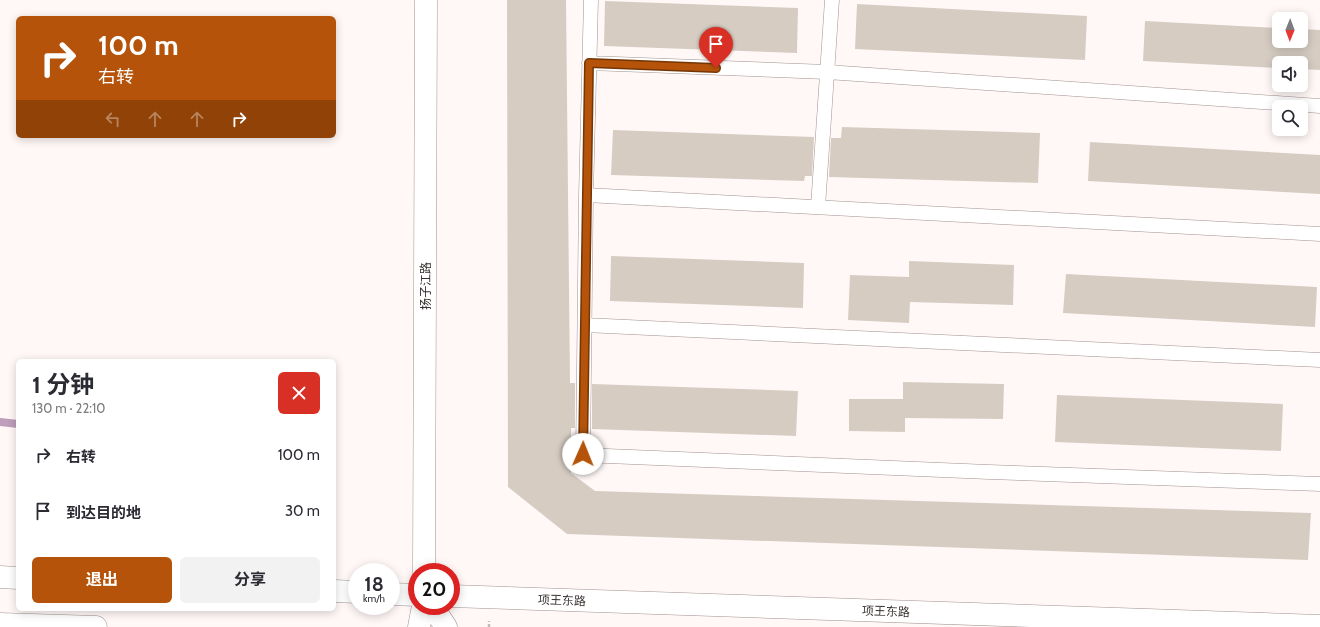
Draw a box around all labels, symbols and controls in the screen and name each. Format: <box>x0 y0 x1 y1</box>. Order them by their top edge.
north arrow <box>1272 12 1308 48</box>
map controls <box>1272 12 1308 136</box>
pin <box>699 27 733 68</box>
text: 100 m <box>98 28 179 62</box>
icon: right <box>32 32 84 84</box>
icon: arrive <box>705 33 727 55</box>
button: sound <box>1272 56 1308 92</box>
text: 右转 <box>98 66 134 88</box>
button: search <box>1272 100 1308 136</box>
icon: left <box>102 108 124 130</box>
icon: ahead <box>144 108 166 130</box>
icon: ahead <box>186 108 208 130</box>
icon: right <box>228 108 250 130</box>
street label: 扬子江路 <box>418 262 433 310</box>
text: 1 分钟 <box>32 370 94 399</box>
button: close <box>278 372 320 414</box>
text: 130 m · 22:10 <box>32 400 105 416</box>
position arrow <box>562 433 604 475</box>
icon: right <box>32 444 54 466</box>
text: 100 m <box>278 446 320 464</box>
text: 右转 <box>66 448 96 466</box>
icon: arrive <box>32 500 54 522</box>
text: 30 m <box>285 502 320 520</box>
text: 到达目的地 <box>66 504 141 522</box>
button: 退出 <box>32 557 172 603</box>
button: 分享 <box>180 557 320 603</box>
speed limit sign: 20 <box>408 563 460 615</box>
text: 18 <box>364 572 384 596</box>
text: km/h <box>363 592 385 605</box>
street label: 项王东路 <box>538 592 586 608</box>
street label: 项王东路 <box>862 603 910 619</box>

